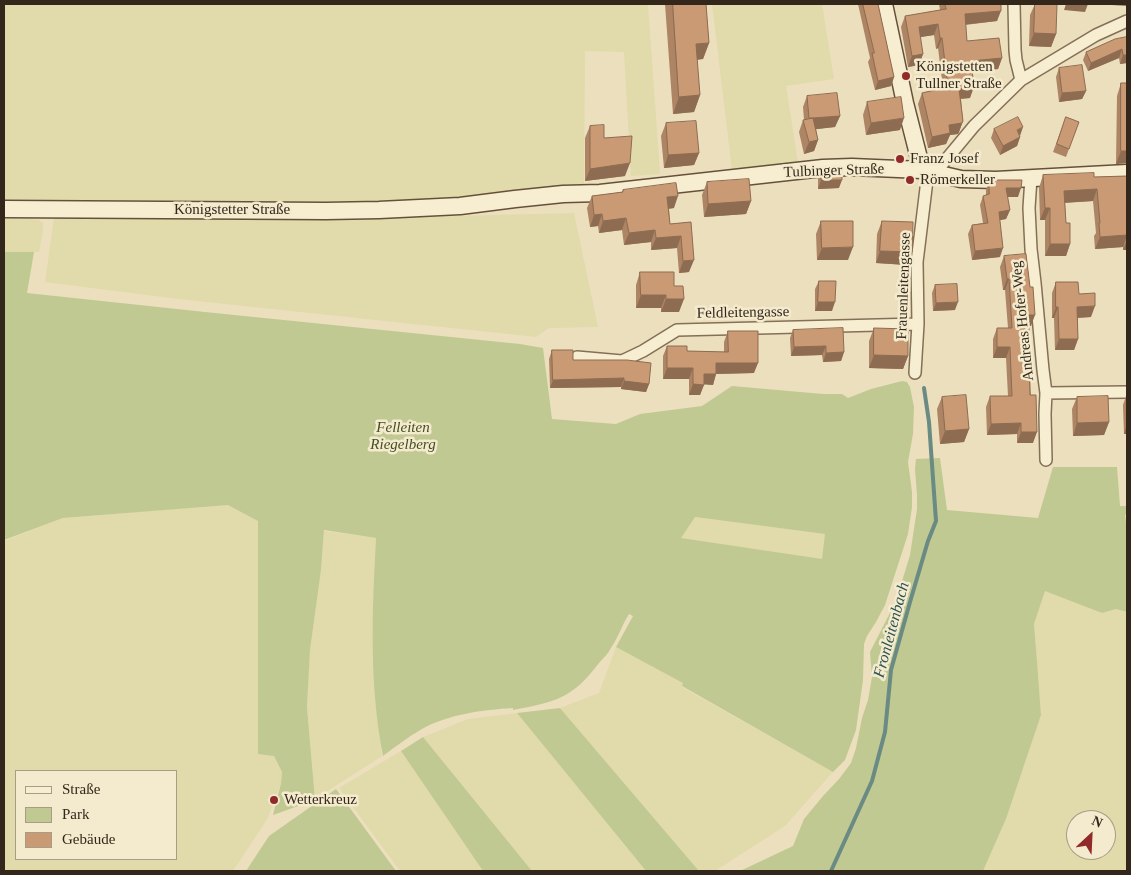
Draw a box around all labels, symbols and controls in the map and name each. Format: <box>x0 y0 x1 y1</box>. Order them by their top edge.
place label: Königstetten Tullner Straße <box>916 58 1002 93</box>
marker: Königstetten Tullner Straße <box>900 70 912 82</box>
place label: Franz Josef <box>910 150 979 168</box>
marker: Franz Josef <box>894 153 906 165</box>
street label: Tulbinger Straße <box>783 160 885 182</box>
place label: Römerkeller <box>920 171 995 189</box>
marker: Römerkeller <box>904 174 916 186</box>
street label: Königstetter Straße <box>174 201 290 219</box>
street label: Frauenleitengasse <box>893 232 915 340</box>
street label: Andreas Hofer-Weg <box>1008 260 1038 382</box>
street label: Feldleitengasse <box>697 303 789 323</box>
park label: Felleiten Riegelberg <box>370 419 436 454</box>
water label: Fronleitenbach <box>870 580 914 680</box>
legend <box>15 770 178 860</box>
text: Straße <box>62 781 100 797</box>
place label: Wetterkreuz <box>284 791 357 809</box>
marker: Wetterkreuz <box>268 794 280 806</box>
text: Park <box>62 806 90 822</box>
north arrow <box>1066 810 1116 860</box>
text: N <box>1089 813 1105 831</box>
text: Gebäude <box>62 831 115 847</box>

